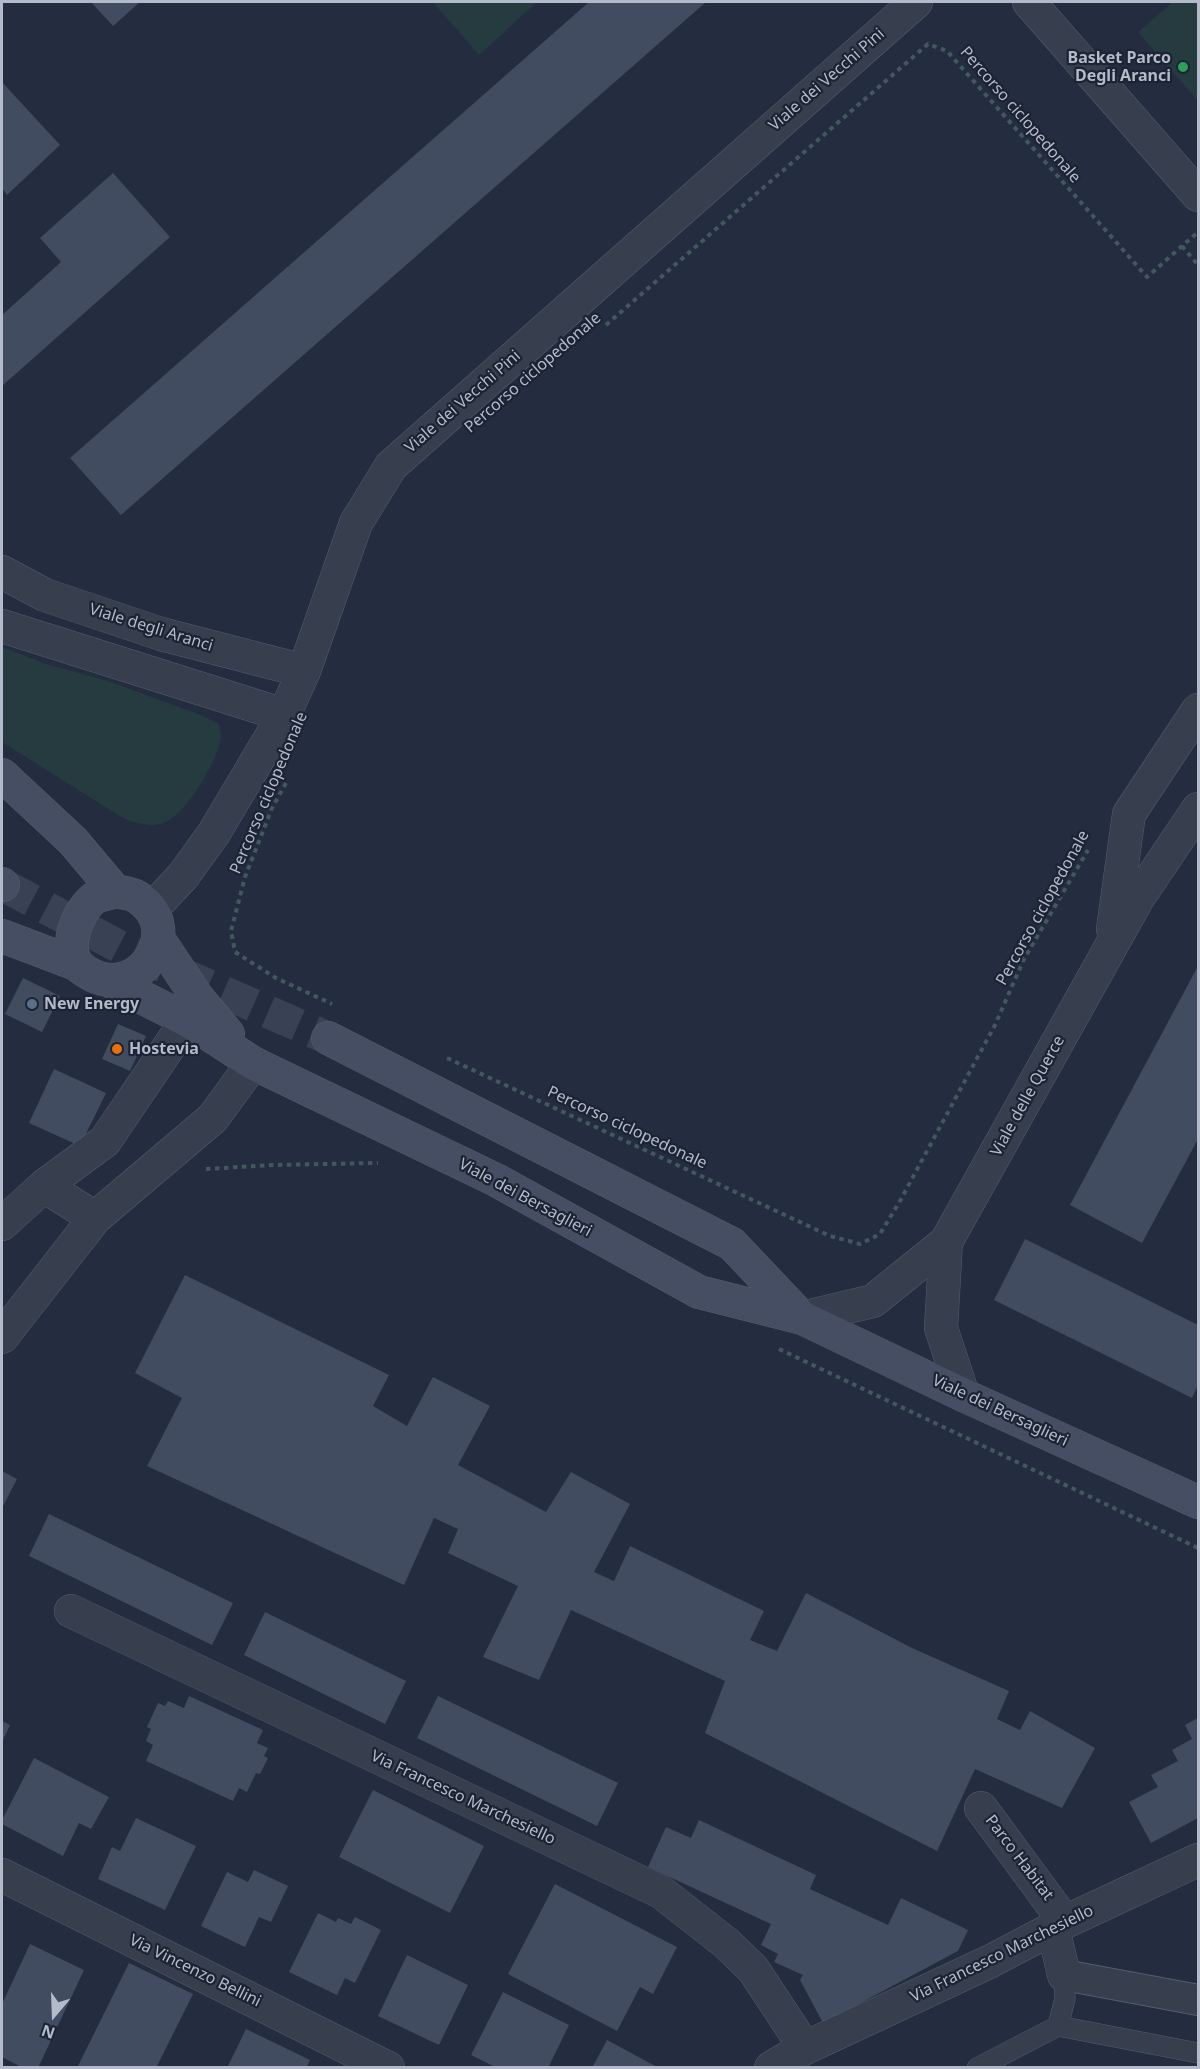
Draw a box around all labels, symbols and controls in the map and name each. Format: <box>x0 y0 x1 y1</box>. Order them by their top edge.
street label: Viale dei Vecchi Pini <box>765 25 889 135</box>
street label: Percorso ciclopedonale <box>956 43 1084 187</box>
place label: Basket Parco Degli Aranci <box>1068 48 1171 86</box>
marker: Basket Parco Degli Aranci <box>1176 60 1190 74</box>
street label: Percorso ciclopedonale <box>461 309 605 437</box>
street label: Viale dei Vecchi Pini <box>401 347 525 457</box>
street label: Viale degli Aranci <box>87 600 215 656</box>
street label: Percorso ciclopedonale <box>226 709 312 877</box>
street label: Percorso ciclopedonale <box>992 827 1094 989</box>
place label: New Energy <box>44 994 139 1014</box>
marker: New Energy <box>25 997 39 1011</box>
street label: Viale delle Querce <box>987 1032 1069 1160</box>
place label: Hostevia <box>129 1039 199 1059</box>
marker: Hostevia <box>110 1042 124 1056</box>
street label: Percorso ciclopedonale <box>544 1082 710 1174</box>
street label: Viale dei Bersaglieri <box>455 1155 595 1241</box>
street label: Viale dei Bersaglieri <box>929 1371 1071 1451</box>
street label: Via Francesco Marchesiello <box>368 1747 558 1849</box>
street label: Parco Habitat <box>981 1812 1057 1904</box>
street label: Via Francesco Marchesiello <box>907 1901 1097 2007</box>
street label: Via Vincenzo Bellini <box>126 1931 264 2011</box>
north arrow <box>24 1985 84 2045</box>
text: N <box>38 2020 58 2045</box>

